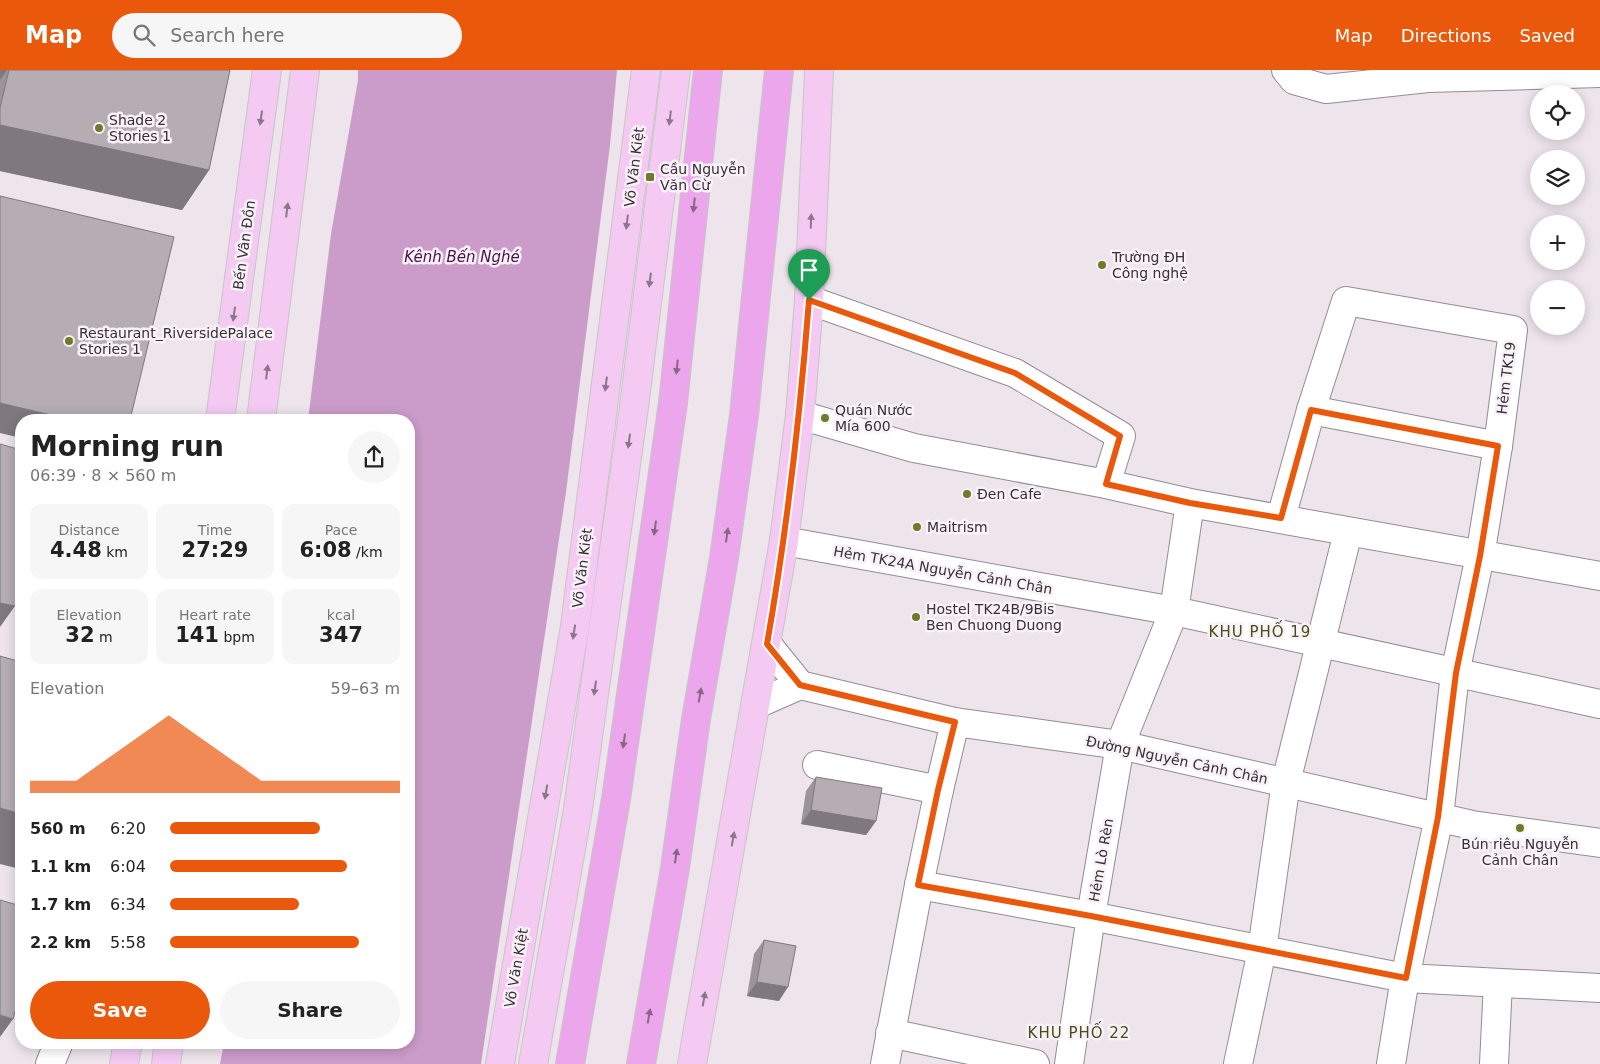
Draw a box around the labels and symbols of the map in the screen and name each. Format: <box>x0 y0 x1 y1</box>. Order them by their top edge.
one-way arrow <box>256 111 264 127</box>
one-way arrow <box>666 111 674 127</box>
place label: Shade 2 Stories 1 <box>109 112 171 144</box>
marker: Shade 2 Stories 1 <box>93 122 105 134</box>
street label: Võ Văn Kiệt <box>621 126 647 208</box>
place label: Cầu Nguyễn Văn Cừ <box>660 161 746 193</box>
marker: Cầu Nguyễn Văn Cừ <box>644 171 656 183</box>
one-way arrow <box>690 198 698 214</box>
street label: Bến Vân Đồn <box>230 199 258 291</box>
one-way arrow <box>284 202 292 218</box>
one-way arrow <box>808 213 816 229</box>
one-way arrow <box>623 215 631 231</box>
water label: Kênh Bến Nghé <box>404 248 520 266</box>
pin <box>788 249 830 300</box>
place label: Trường ĐH Công nghệ <box>1111 249 1188 281</box>
marker: Trường ĐH Công nghệ <box>1096 259 1108 271</box>
one-way arrow <box>646 272 654 288</box>
one-way arrow <box>230 306 238 322</box>
place label: Restaurant_RiversidePalace Stories 1 <box>79 325 273 357</box>
marker: Restaurant_RiversidePalace Stories 1 <box>63 335 75 347</box>
street label: Hẻm TK19 <box>1494 341 1518 415</box>
one-way arrow <box>673 359 681 375</box>
one-way arrow <box>263 363 271 379</box>
one-way arrow <box>602 376 610 392</box>
place label: Quán Nước Mía 600 <box>835 402 912 434</box>
marker: Quán Nước Mía 600 <box>819 412 831 424</box>
one-way arrow <box>625 433 633 449</box>
place label: Đen Cafe <box>977 486 1042 502</box>
marker: Đen Cafe <box>961 488 973 500</box>
place label: Maitrism <box>927 519 988 535</box>
one-way arrow <box>651 520 659 536</box>
marker: Maitrism <box>911 521 923 533</box>
one-way arrow <box>723 526 731 542</box>
street label: Võ Văn Kiệt <box>569 527 595 609</box>
street label: Hẻm TK24A Nguyễn Cảnh Chân <box>832 543 1054 597</box>
place label: Hostel TK24B/9Bis Ben Chuong Duong <box>926 601 1062 633</box>
marker: Hostel TK24B/9Bis Ben Chuong Duong <box>910 611 922 623</box>
district label: KHU PHỐ 19 <box>1209 620 1311 641</box>
one-way arrow <box>569 624 577 640</box>
one-way arrow <box>591 681 599 697</box>
one-way arrow <box>696 687 704 703</box>
one-way arrow <box>620 733 628 749</box>
street label: Đường Nguyễn Cảnh Chân <box>1085 733 1269 787</box>
one-way arrow <box>542 784 550 800</box>
street label: Hẻm Lò Rèn <box>1086 817 1116 903</box>
marker: Bún riêu Nguyễn Cảnh Chân <box>1514 822 1526 834</box>
one-way arrow <box>729 830 737 846</box>
place label: Bún riêu Nguyễn Cảnh Chân <box>1461 836 1579 868</box>
one-way arrow <box>673 847 681 863</box>
street label: Võ Văn Kiệt <box>501 927 531 1009</box>
one-way arrow <box>701 990 709 1006</box>
one-way arrow <box>646 1008 654 1024</box>
district label: KHU PHỐ 22 <box>1028 1021 1130 1042</box>

